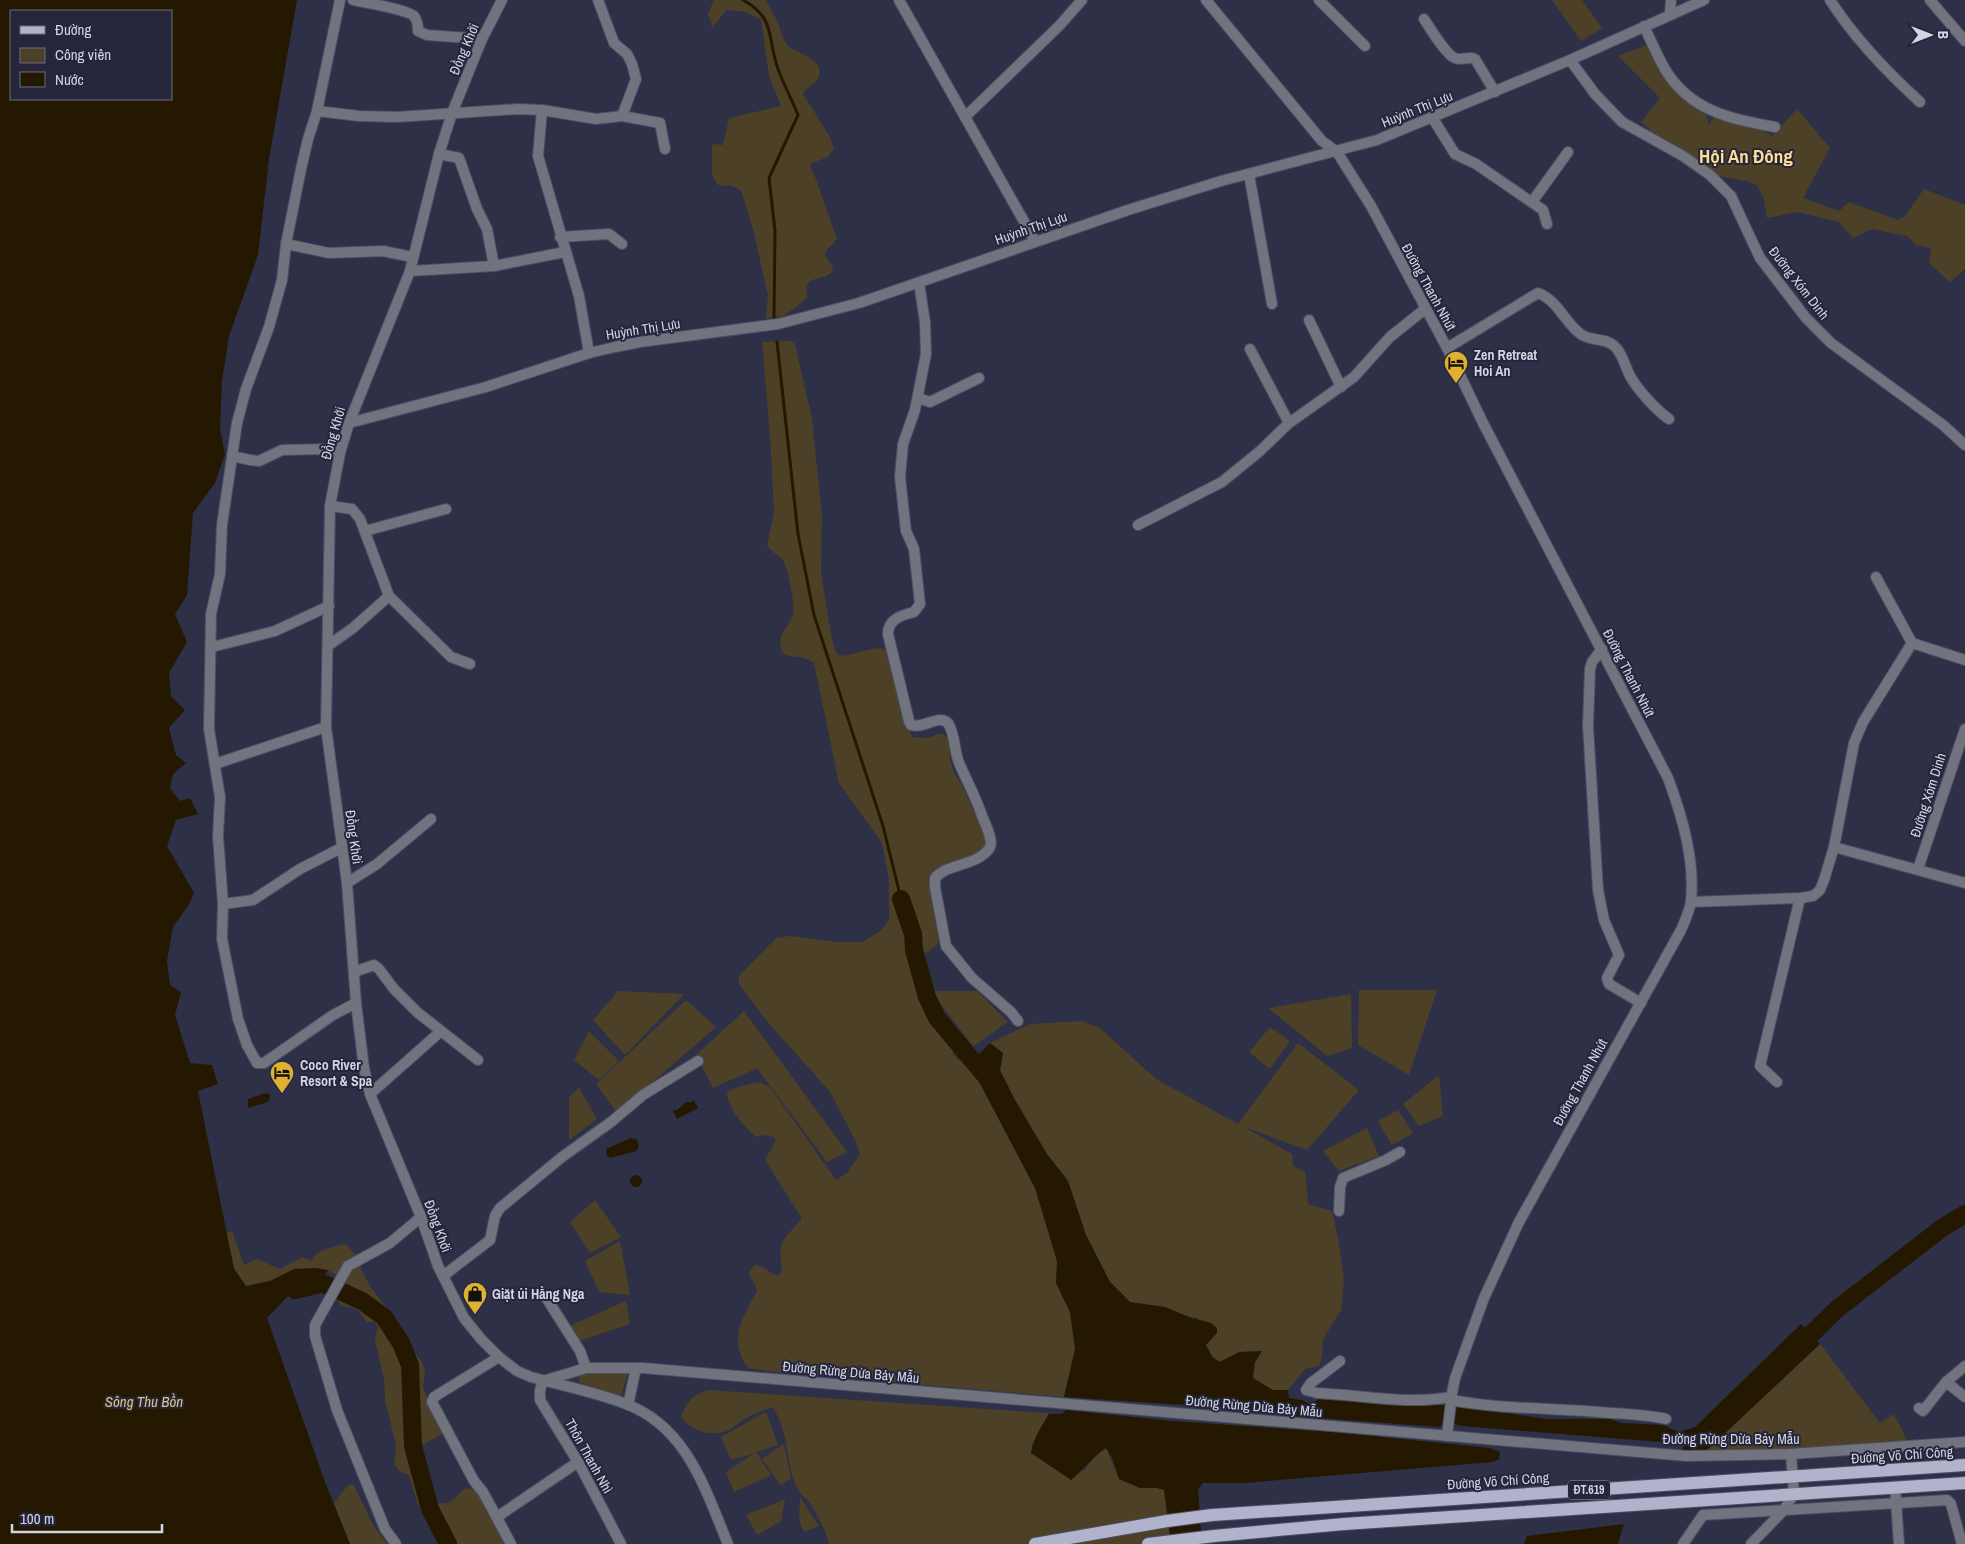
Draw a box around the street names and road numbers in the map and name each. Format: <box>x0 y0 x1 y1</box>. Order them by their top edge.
street label: Đồng Khởi <box>445 21 483 77</box>
street label: Huỳnh Thị Lựu <box>1379 87 1455 131</box>
street label: Huỳnh Thị Lựu <box>993 207 1069 249</box>
street label: Đường Thanh Nhứt <box>1398 240 1460 334</box>
street label: Đường Xóm Dinh <box>1765 243 1833 323</box>
street label: Huỳnh Thị Lựu <box>604 314 682 344</box>
street label: Đồng Khởi <box>317 404 349 462</box>
street label: Đường Thanh Nhứt <box>1599 626 1659 720</box>
street label: Đường Xóm Dinh <box>1906 750 1950 840</box>
street label: Đồng Khởi <box>341 809 367 865</box>
street label: Đường Thanh Nhứt <box>1549 1035 1611 1129</box>
street label: Đồng Khởi <box>420 1197 456 1255</box>
street label: Đường Rừng Dừa Bảy Mẫu <box>782 1357 920 1387</box>
street label: Đường Rừng Dừa Bảy Mẫu <box>1185 1391 1323 1421</box>
street label: Thôn Thanh Nhì <box>561 1415 617 1497</box>
street label: Đường Rừng Dừa Bảy Mẫu <box>1662 1430 1800 1448</box>
street label: Đường Võ Chí Công <box>1850 1442 1954 1468</box>
street label: Đường Võ Chí Công <box>1446 1468 1550 1494</box>
road number: ĐT.619 <box>1568 1480 1610 1500</box>

